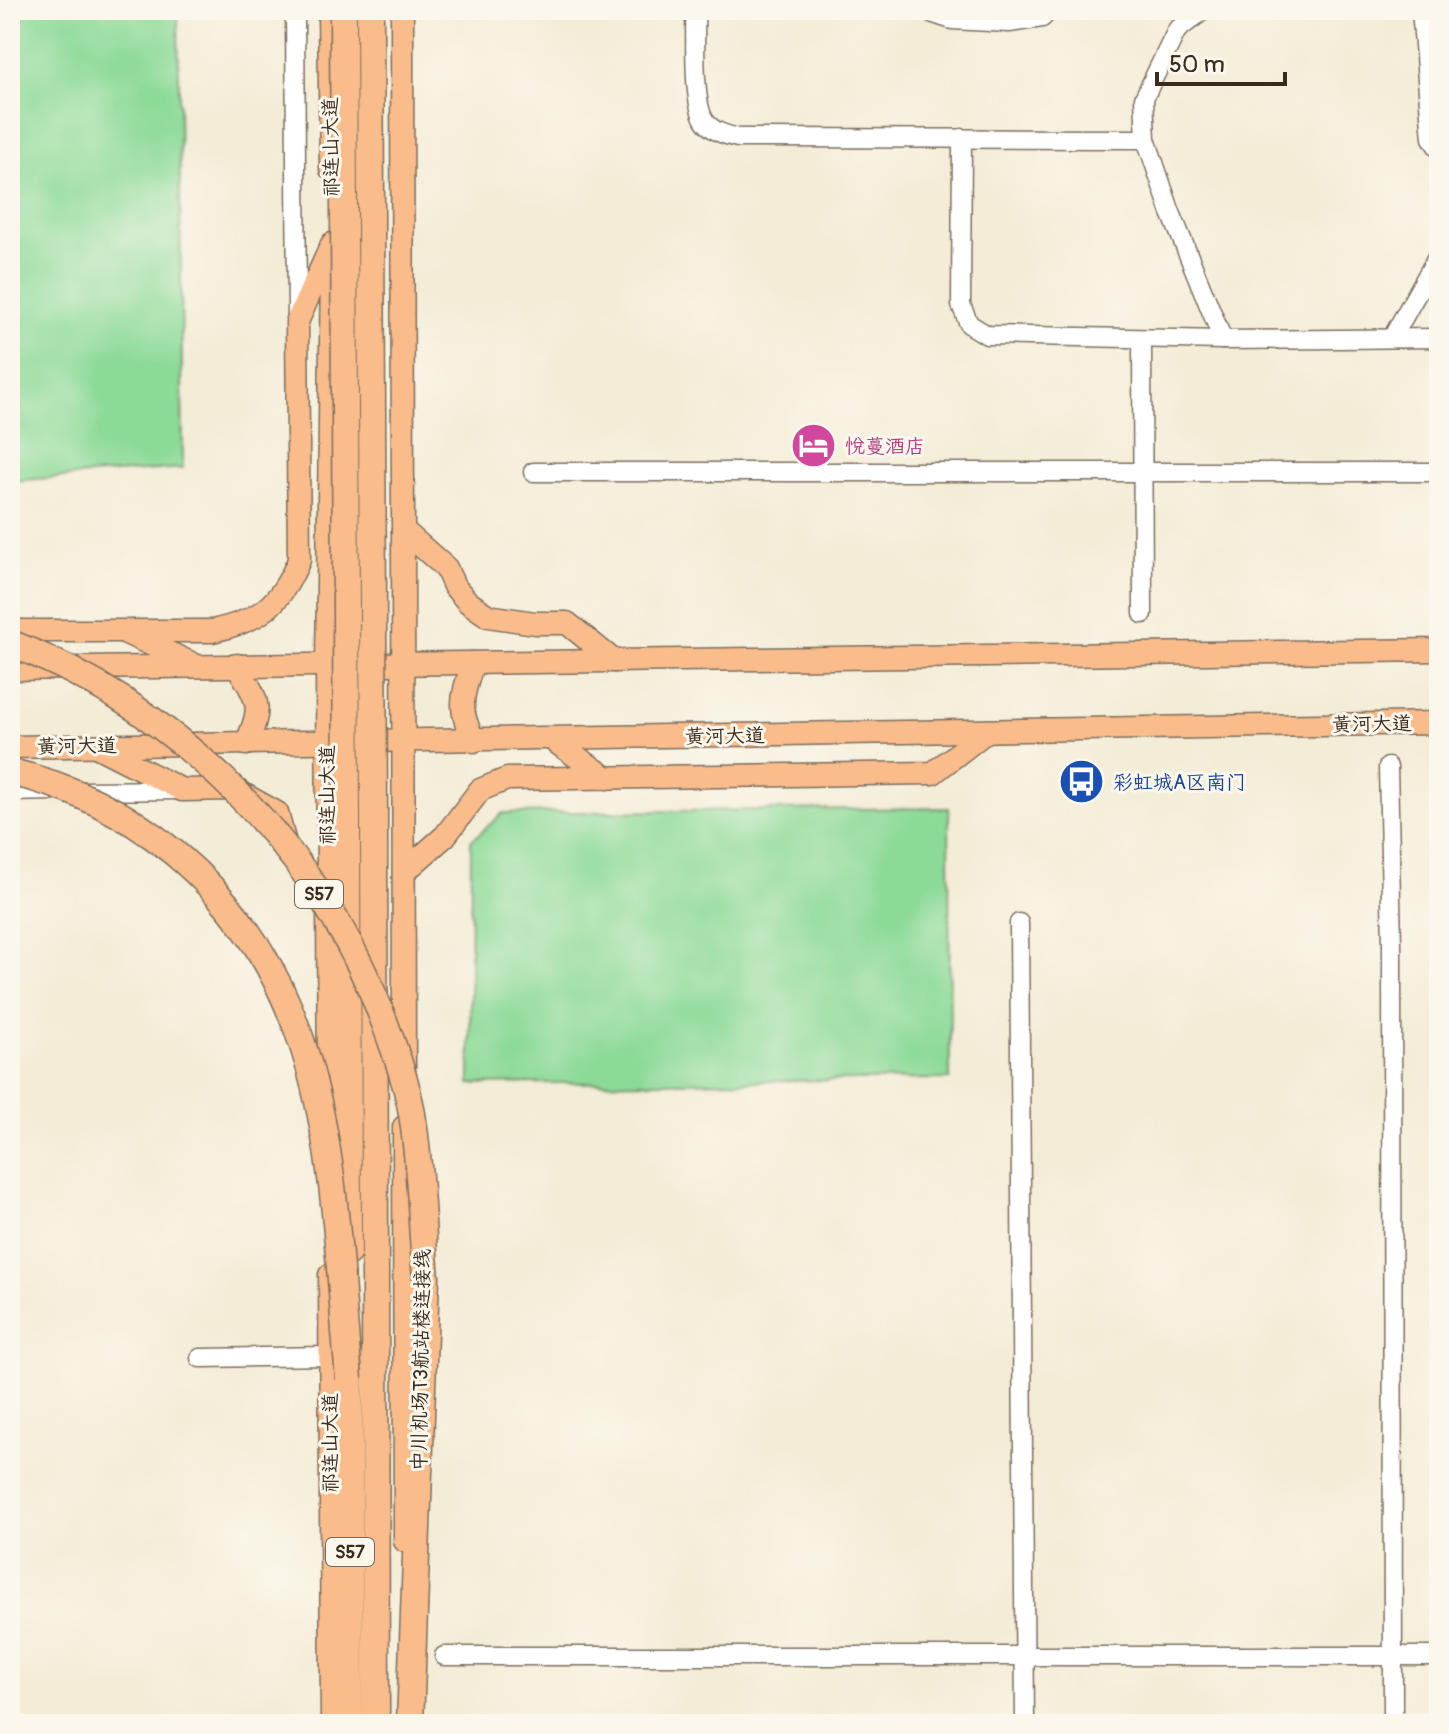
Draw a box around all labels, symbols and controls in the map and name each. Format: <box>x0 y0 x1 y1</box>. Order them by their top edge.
scale bar <box>1157 36 1285 86</box>
text: 50 m <box>1169 50 1225 79</box>
street label: 祁连山大道 <box>318 97 344 197</box>
hotel icon: 悦蔓酒店 <box>790 422 838 470</box>
place label: 悦蔓酒店 <box>845 434 925 459</box>
street label: 黄河大道 <box>1332 711 1412 737</box>
street label: 黄河大道 <box>685 723 765 749</box>
street label: 黄河大道 <box>37 733 117 759</box>
street label: 祁连山大道 <box>315 745 340 845</box>
bus stop icon: 彩虹城A区南门 <box>1058 758 1106 806</box>
place label: 彩虹城A区南门 <box>1113 770 1246 795</box>
road number: S57 <box>295 880 343 908</box>
street label: 中川机场T3航站楼连接线 <box>407 1249 435 1471</box>
street label: 祁连山大道 <box>318 1393 343 1493</box>
road number: S57 <box>326 1538 374 1566</box>

